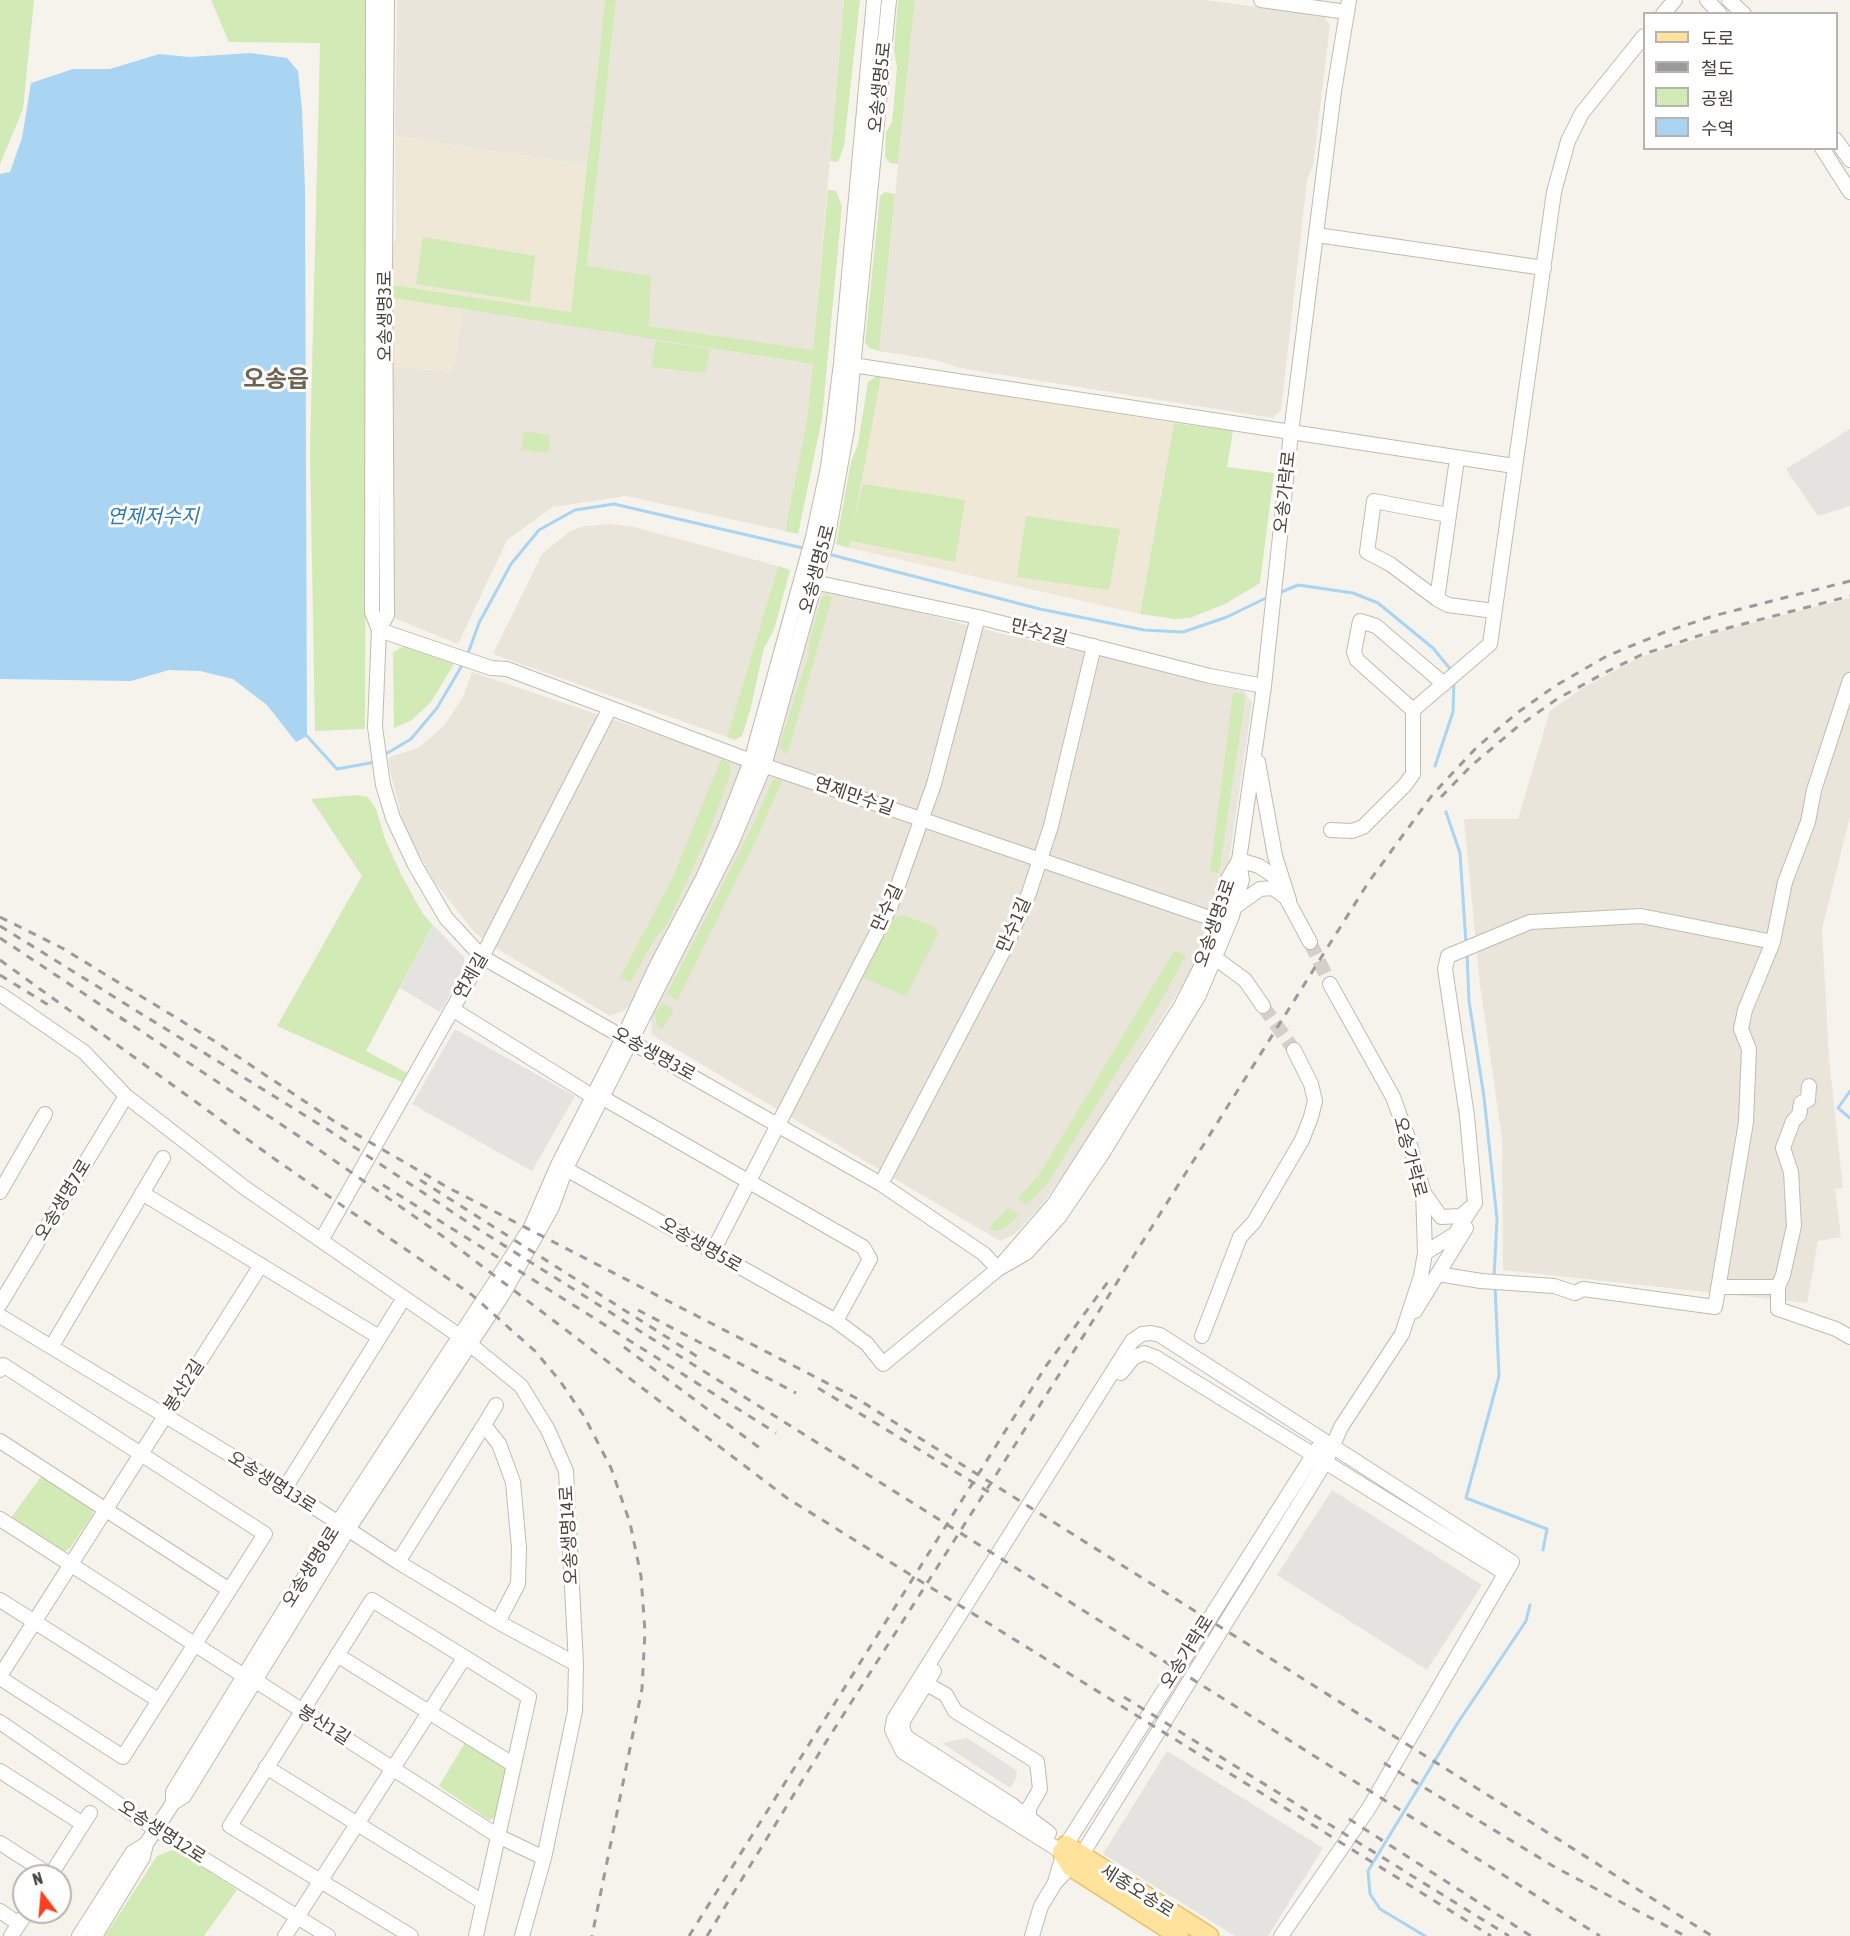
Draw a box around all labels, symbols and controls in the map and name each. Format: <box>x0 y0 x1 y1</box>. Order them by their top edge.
legend <box>1643 12 1838 150</box>
text: 도로 <box>1701 28 1734 49</box>
street label: 오송생명5로 <box>864 40 896 134</box>
text: 철도 <box>1701 58 1734 79</box>
text: 공원 <box>1701 88 1734 109</box>
text: 수역 <box>1701 118 1734 139</box>
street label: 오송생명3로 <box>374 270 396 362</box>
district label: 오송읍 <box>243 365 309 393</box>
street label: 오송가락로 <box>1270 450 1300 534</box>
water label: 연제저수지 <box>107 505 199 529</box>
street label: 오송생명5로 <box>795 522 839 616</box>
street label: 만수2길 <box>1008 614 1070 650</box>
street label: 연제만수길 <box>811 772 897 820</box>
street label: 오송생명3로 <box>1190 876 1240 970</box>
street label: 만수길 <box>867 881 907 935</box>
street label: 만수1길 <box>992 894 1036 956</box>
street label: 연제길 <box>449 949 493 1003</box>
street label: 오송생명3로 <box>609 1022 699 1086</box>
street label: 오송가락로 <box>1389 1114 1431 1200</box>
street label: 오송생명7로 <box>30 1155 96 1245</box>
street label: 오송생명5로 <box>656 1213 746 1277</box>
street label: 봉산2길 <box>159 1356 209 1416</box>
street label: 오송생명13로 <box>224 1446 320 1518</box>
street label: 오송생명14로 <box>556 1485 582 1585</box>
street label: 오송생명8로 <box>278 1523 344 1611</box>
street label: 오송가락로 <box>1156 1611 1218 1693</box>
street label: 봉산1길 <box>294 1700 354 1750</box>
street label: 오송생명12로 <box>114 1796 210 1868</box>
street label: 세종오송로 <box>1096 1860 1178 1922</box>
north arrow <box>12 1864 72 1924</box>
text: N <box>31 1869 45 1889</box>

